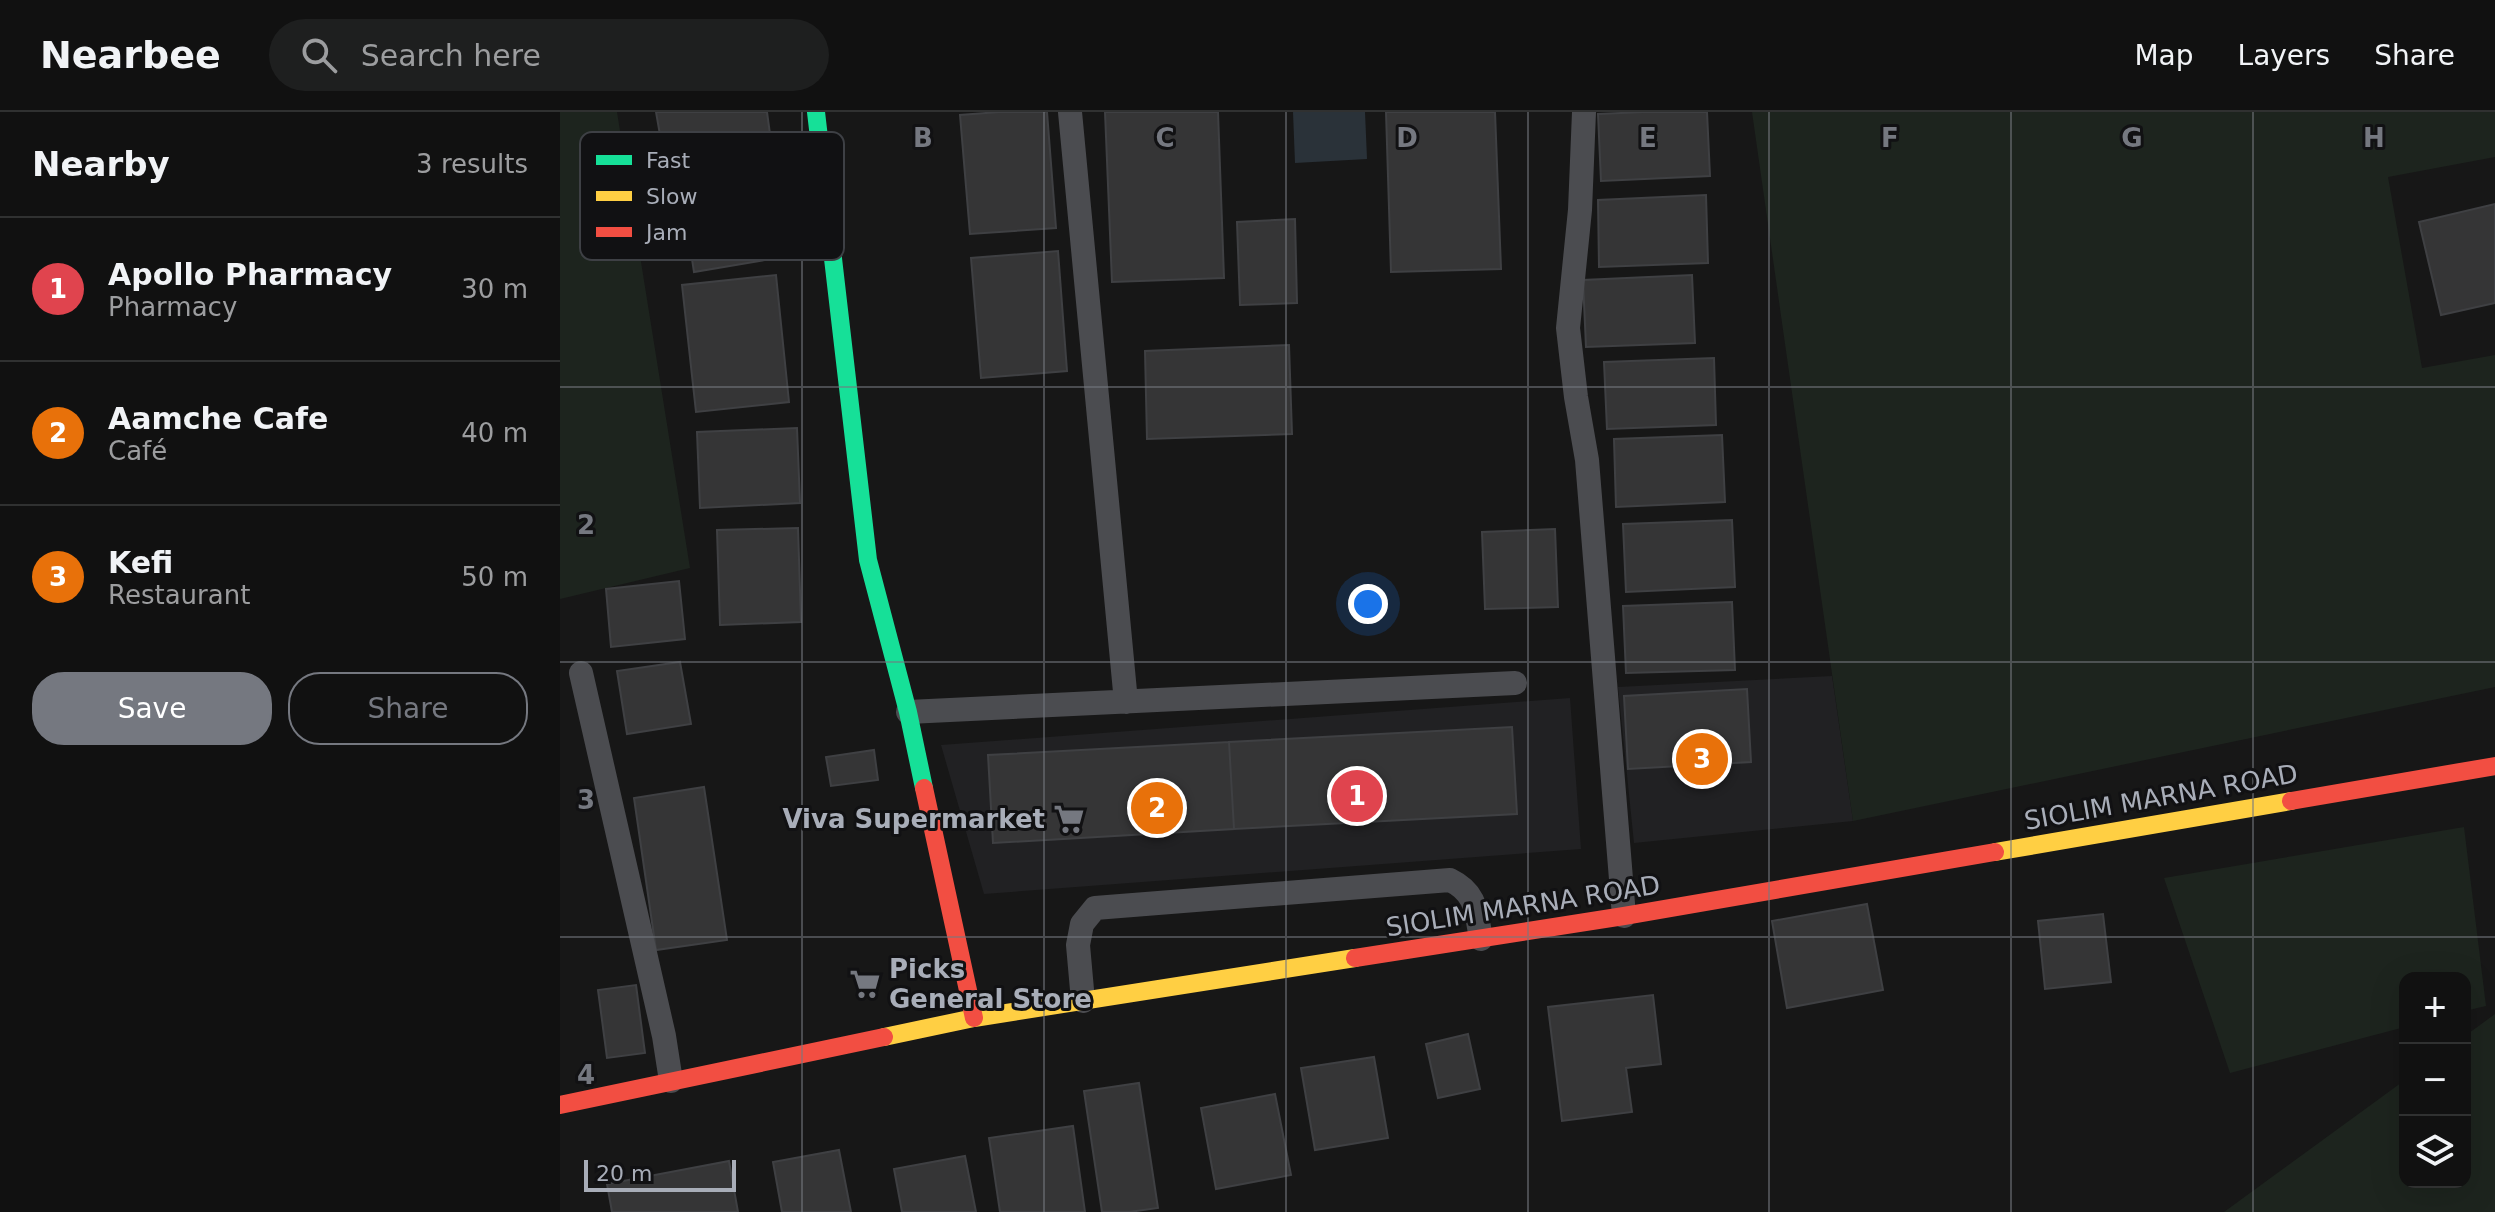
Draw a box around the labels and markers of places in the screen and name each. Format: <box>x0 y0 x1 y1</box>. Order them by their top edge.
pin: 3 <box>1676 729 1728 789</box>
pin: 1 <box>1331 766 1383 826</box>
pin: 2 <box>1131 778 1183 838</box>
supermarket icon: Viva Supermarket <box>1052 802 1086 836</box>
place label: Viva Supermarket <box>782 804 1045 834</box>
place label: Picks General Store <box>889 954 1092 1014</box>
supermarket icon: Picks General Store <box>848 967 882 1001</box>

